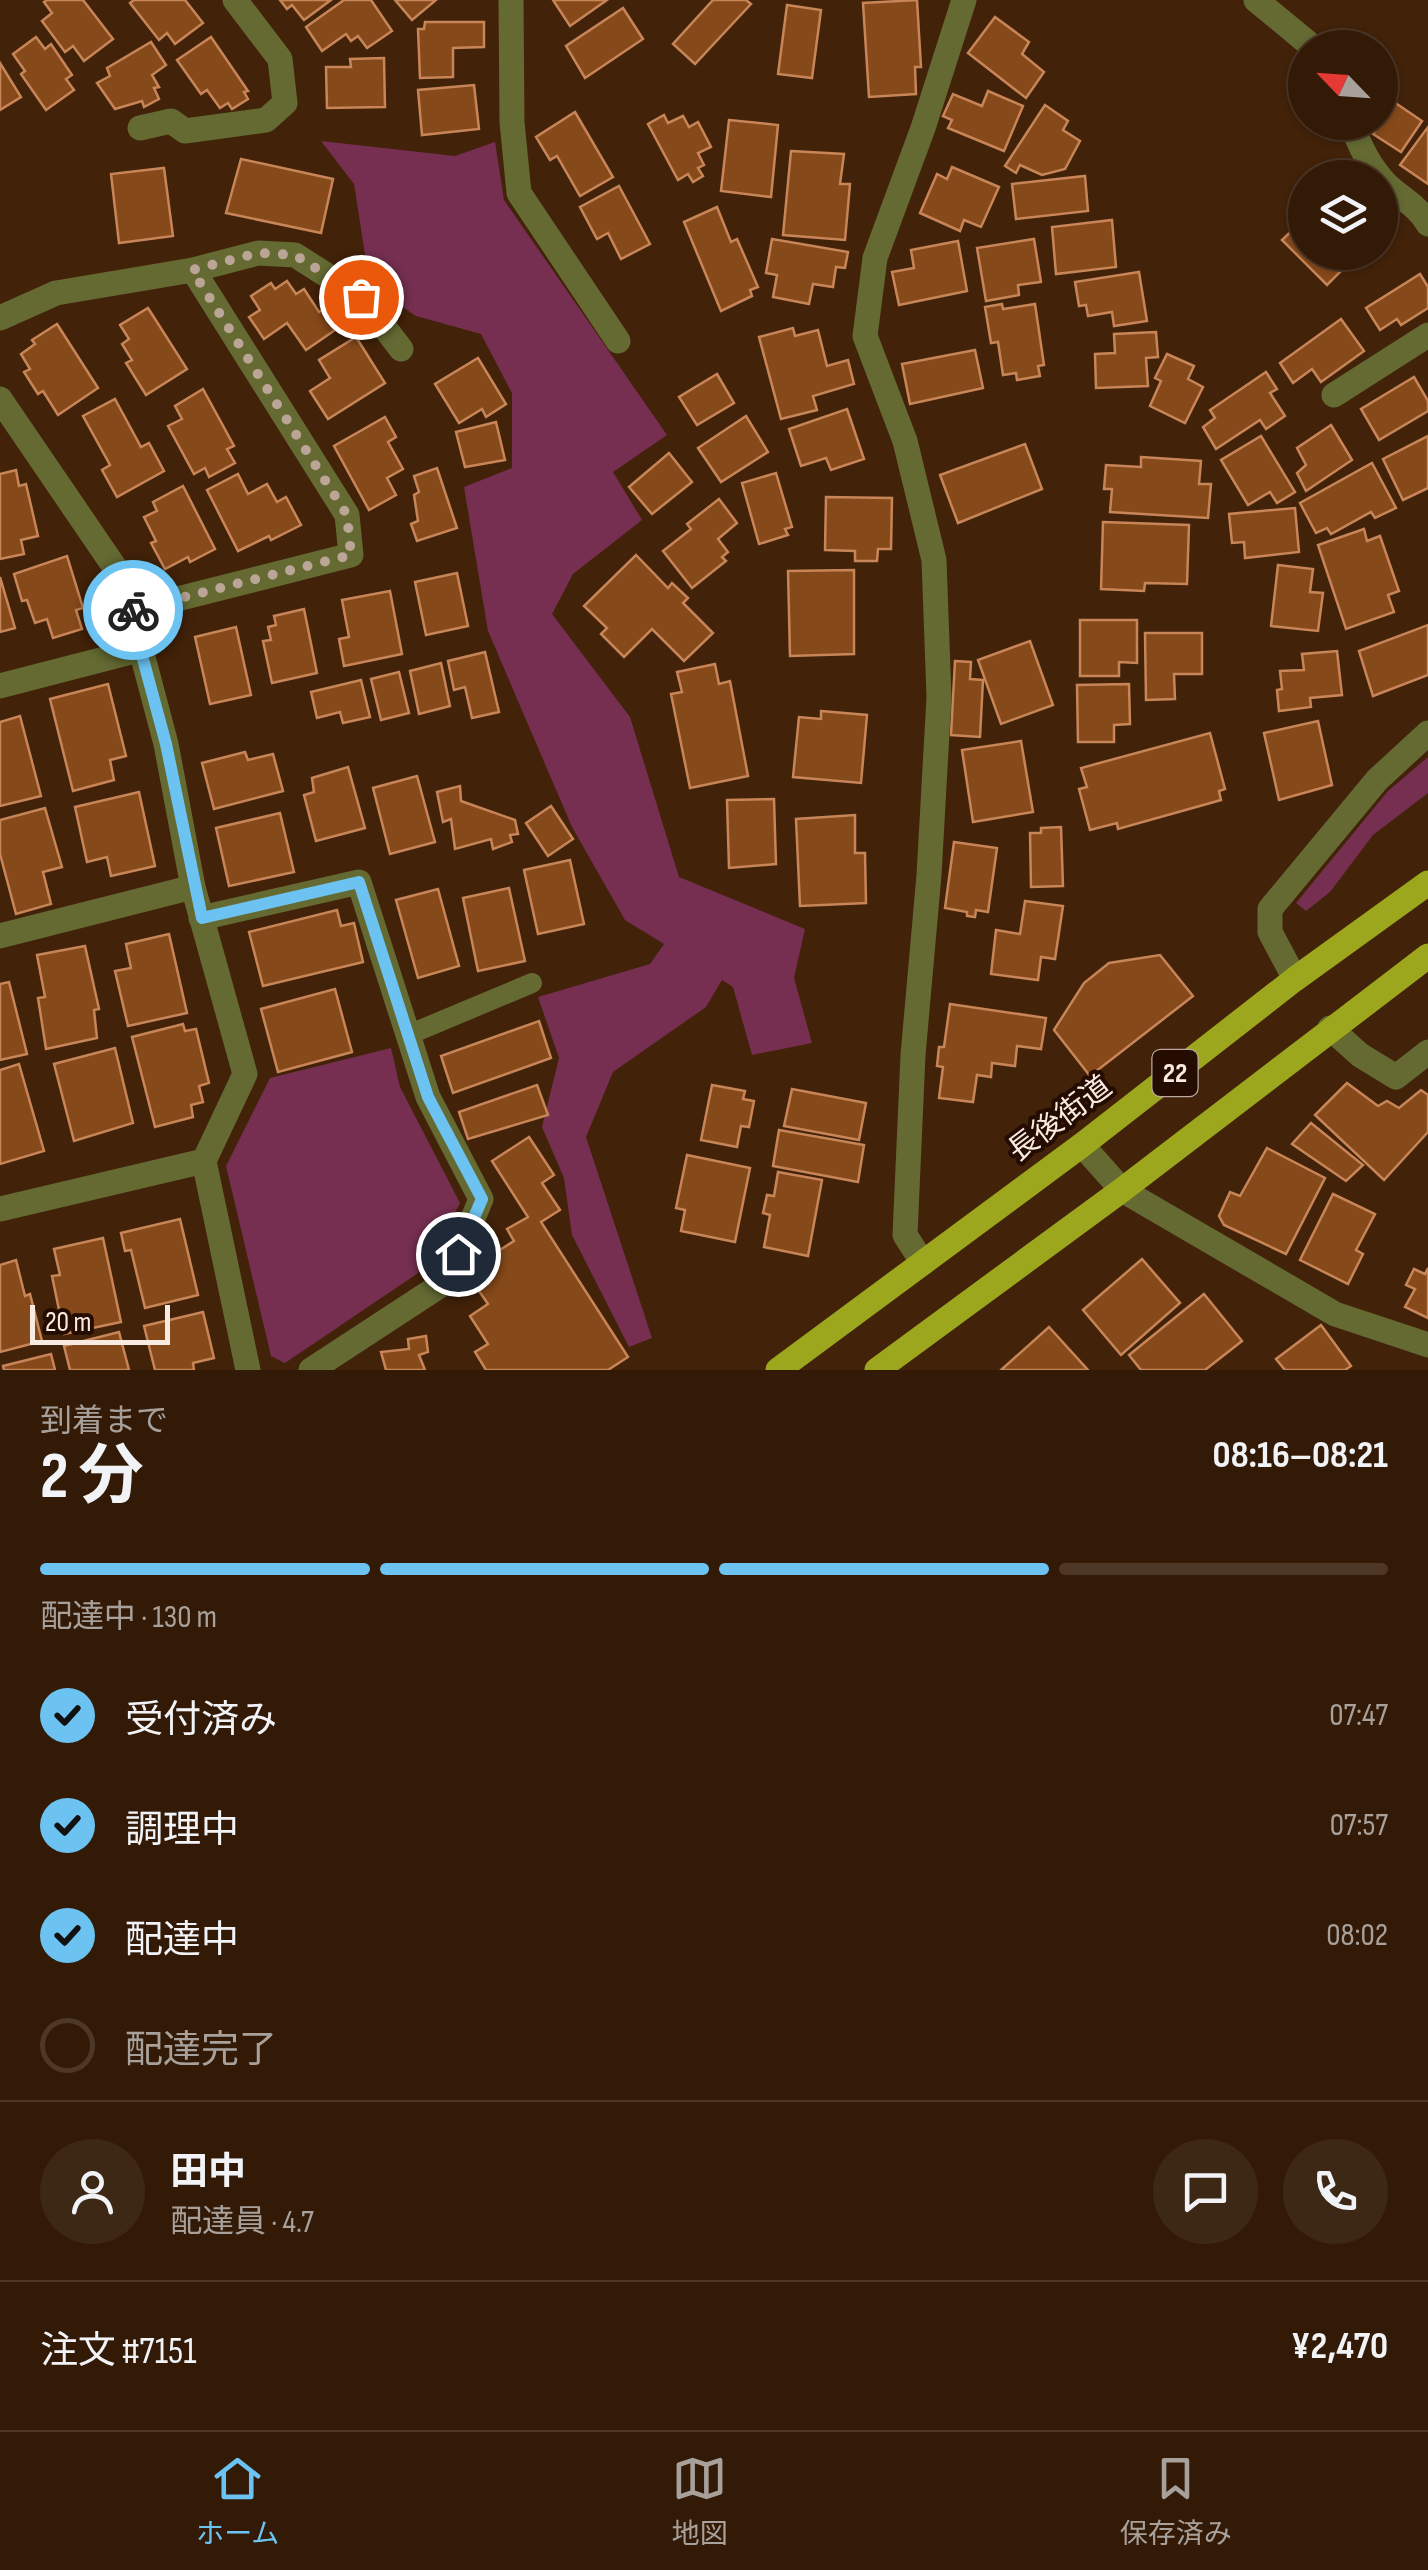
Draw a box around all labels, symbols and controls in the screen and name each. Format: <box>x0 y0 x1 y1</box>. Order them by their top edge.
north arrow <box>1288 30 1398 140</box>
map controls <box>1288 30 1398 270</box>
button: layers <box>1288 160 1398 270</box>
pin <box>319 255 404 340</box>
icon: bag <box>334 270 389 325</box>
courier <box>83 560 183 660</box>
icon: bike <box>106 583 161 638</box>
road number: 22 <box>1152 1050 1198 1096</box>
street label: 長後街道 <box>1001 1069 1119 1169</box>
pin <box>416 1212 501 1297</box>
icon: home <box>431 1227 486 1282</box>
scale bar <box>30 1300 170 1344</box>
text: 20 m <box>45 1306 91 1339</box>
text: 到着まで <box>40 1402 168 1441</box>
text: 08:16–08:21 <box>1213 1433 1388 1478</box>
text: 2 分 <box>40 1439 144 1517</box>
text: 配達中 · 130 m <box>40 1598 217 1637</box>
icon: check <box>40 1688 95 1743</box>
text: 07:47 <box>1329 1696 1388 1735</box>
text: 受付済み <box>125 1698 277 1743</box>
icon: check <box>40 1798 95 1853</box>
text: 07:57 <box>1330 1806 1388 1845</box>
text: 調理中 <box>125 1808 239 1853</box>
icon: check <box>40 1908 95 1963</box>
text: 08:02 <box>1326 1916 1388 1955</box>
text: 配達中 <box>125 1918 239 1963</box>
text: 配達完了 <box>125 2028 277 2073</box>
button: person <box>40 2139 145 2244</box>
button: chat <box>1153 2139 1258 2244</box>
button: phone <box>1283 2139 1388 2244</box>
text: 田中 <box>170 2150 246 2195</box>
text: 配達員 · 4.7 <box>170 2203 314 2242</box>
text: ¥2,470 <box>1291 2324 1388 2369</box>
text: 注文 #7151 <box>40 2329 197 2374</box>
tab: ホーム <box>196 2451 279 2551</box>
tab: 地図 <box>672 2451 728 2551</box>
tab: 保存済み <box>1120 2451 1232 2551</box>

